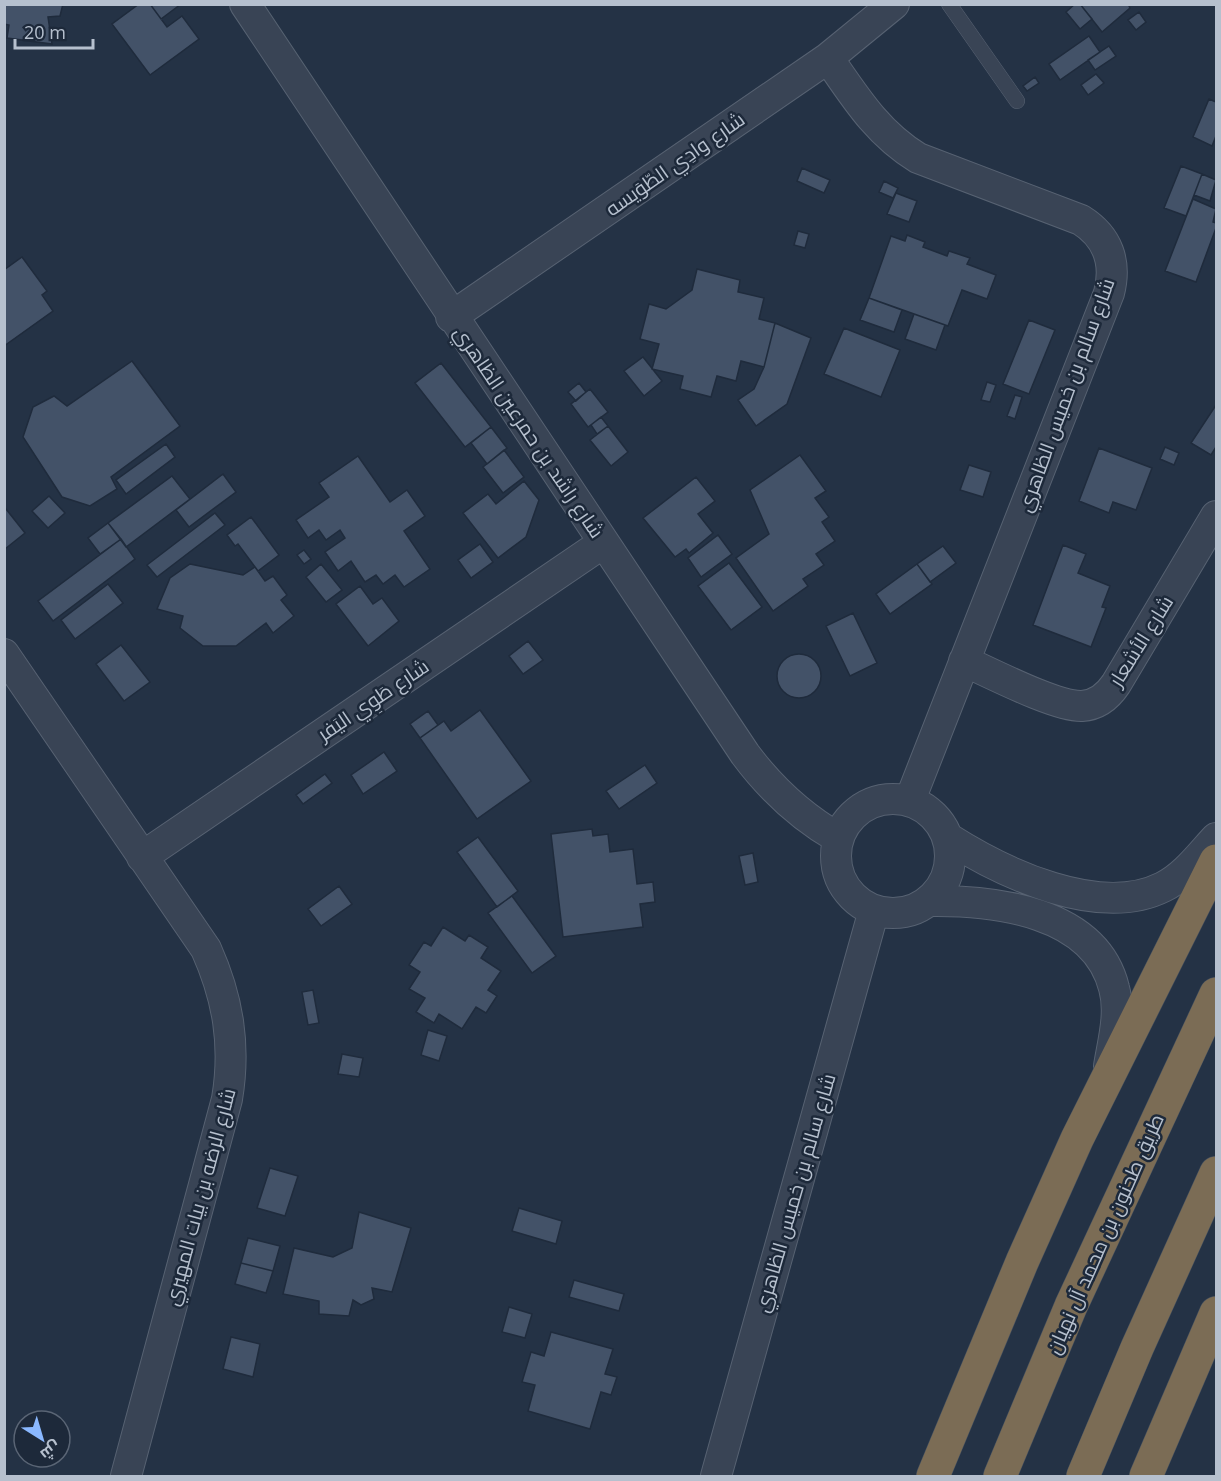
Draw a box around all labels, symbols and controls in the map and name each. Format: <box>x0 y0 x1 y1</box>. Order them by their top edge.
scale bar <box>15 12 93 50</box>
text: 20 m <box>24 20 66 44</box>
street label: شارع وادِي الطّوَيسه <box>600 105 752 224</box>
street label: شارع سالم بن خميس الظاهري <box>1011 274 1123 517</box>
street label: شارع راشد بن حمرعين الظاهري <box>446 320 611 545</box>
street label: شارع الأشعار <box>1101 590 1180 693</box>
street label: شارع طَوِي اليَفر <box>311 652 435 750</box>
street label: شارع سالم بن خميس الظاهري <box>748 1070 844 1316</box>
street label: شارع الرضه بن بيات المهيري <box>157 1085 244 1309</box>
street label: طريق طحنون بن محمد آل نهيان <box>1039 1109 1170 1358</box>
north arrow <box>12 1409 72 1469</box>
text: ش <box>36 1436 66 1466</box>

